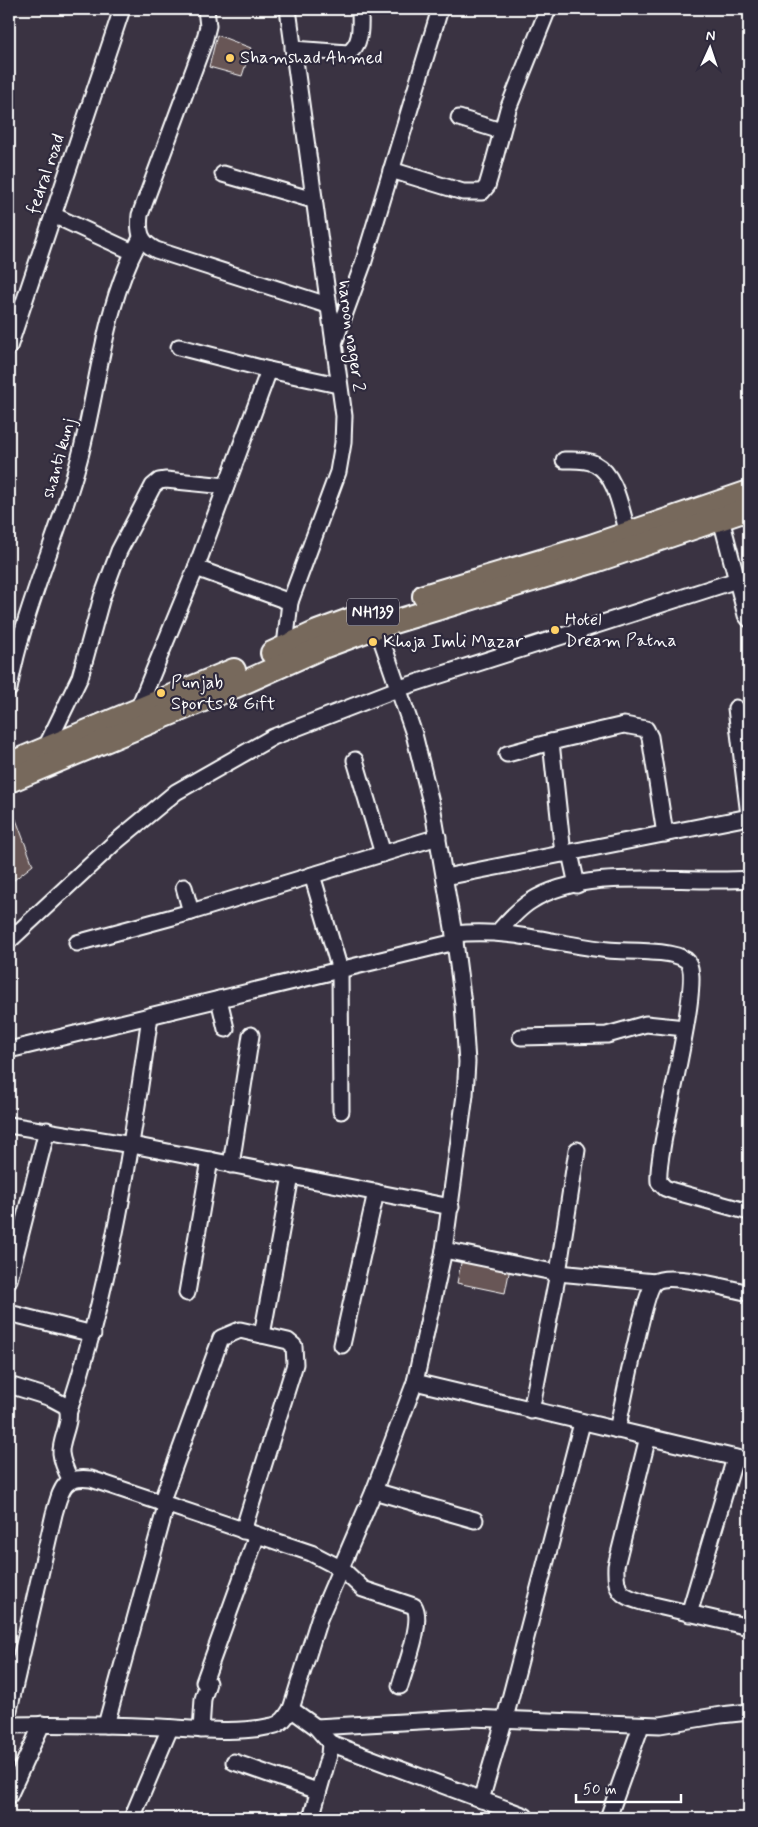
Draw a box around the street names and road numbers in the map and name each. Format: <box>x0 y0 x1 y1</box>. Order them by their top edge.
street label: fedral road <box>21 131 71 217</box>
street label: haroon nager 2 <box>330 279 371 393</box>
street label: shanti kunj <box>36 415 82 501</box>
road number: NH139 <box>347 598 399 626</box>

